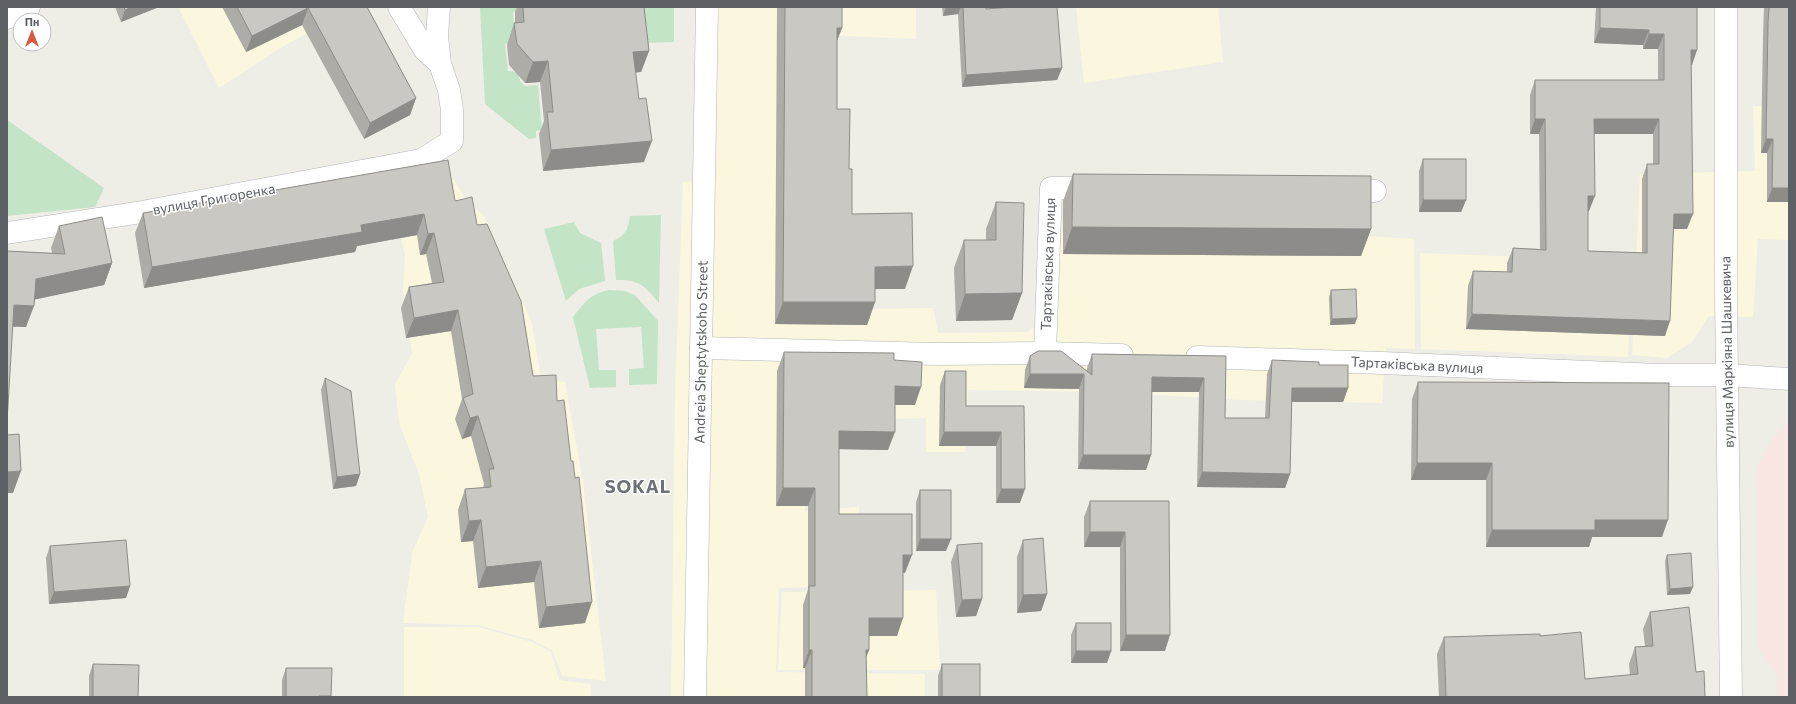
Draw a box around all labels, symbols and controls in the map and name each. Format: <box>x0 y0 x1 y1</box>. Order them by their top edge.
north arrow <box>12 12 52 52</box>
text: Пн <box>25 15 39 28</box>
street label: вулиця Григоренка <box>151 179 277 218</box>
street label: Тартаківська вулиця <box>1037 197 1058 331</box>
street label: вулиця Маркіяна Шашкевича <box>1716 256 1737 448</box>
street label: Andreia Sheptytskoho Street <box>690 260 711 444</box>
street label: Тартаківська вулиця <box>1350 353 1484 376</box>
district label: SOKAL <box>605 475 671 497</box>

